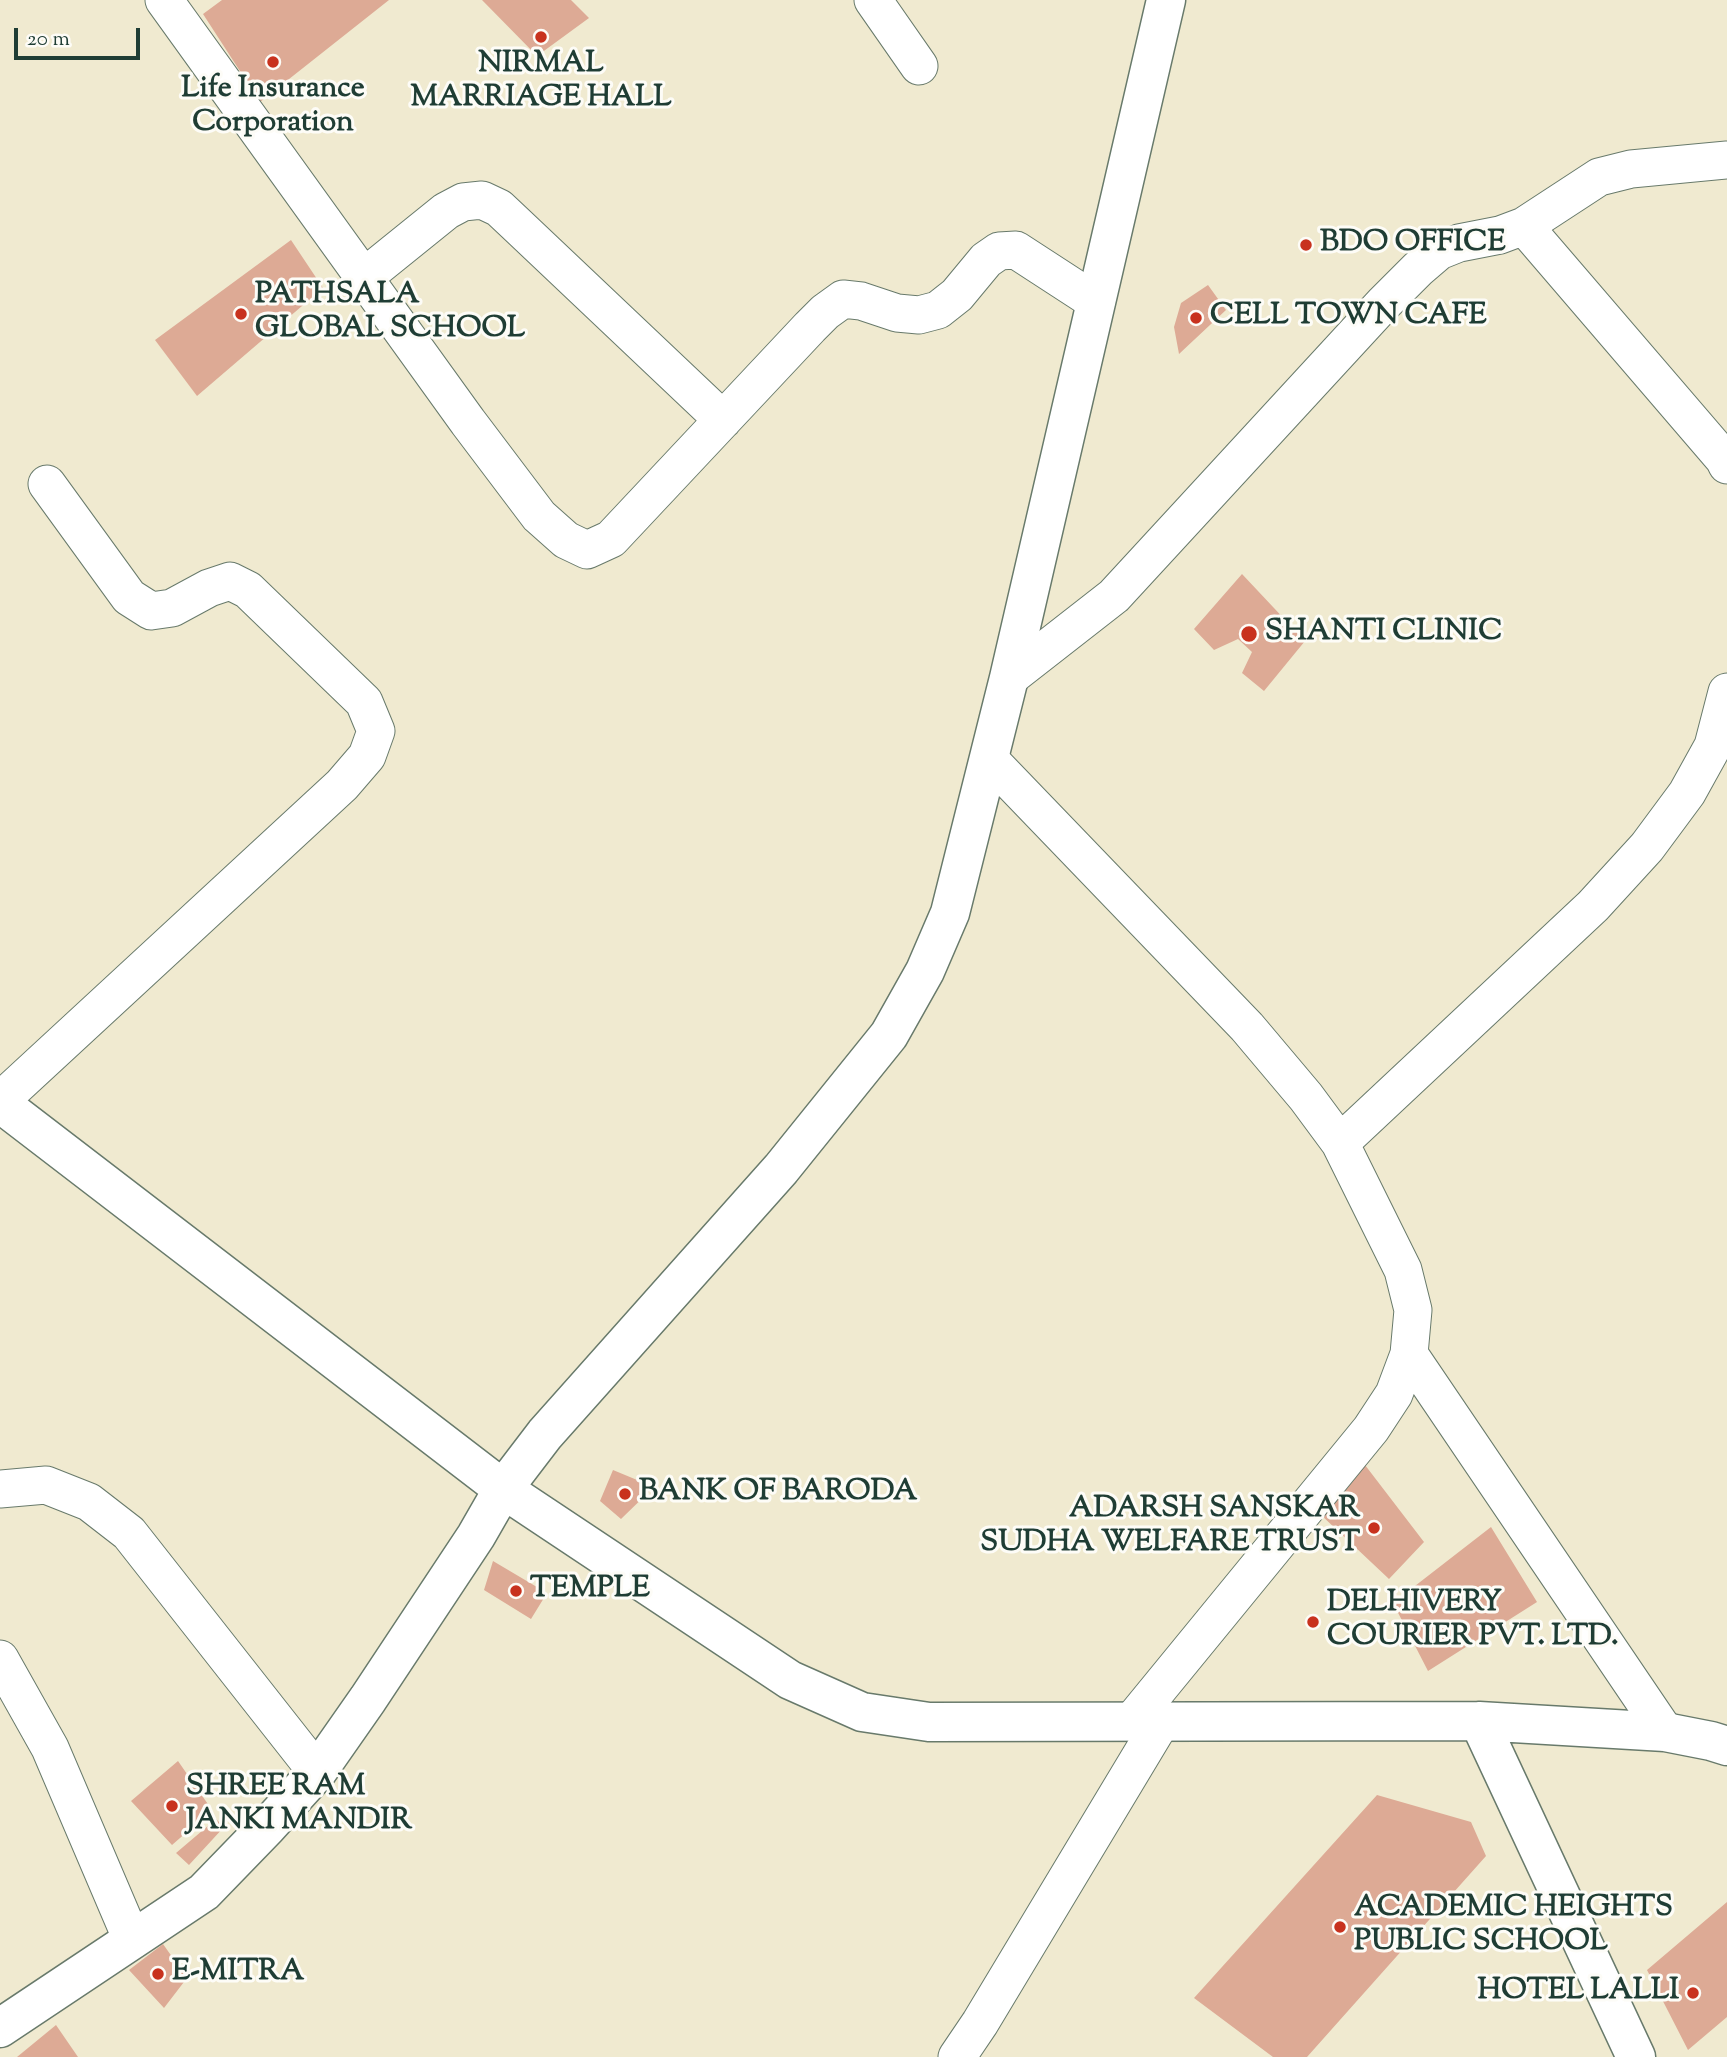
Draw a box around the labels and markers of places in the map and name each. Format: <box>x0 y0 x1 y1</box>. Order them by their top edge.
marker: NIRMAL MARRIAGE HALL <box>533 29 549 45</box>
place label: NIRMAL MARRIAGE HALL <box>410 48 672 118</box>
marker: Life Insurance Corporation <box>265 54 281 70</box>
place label: Life Insurance Corporation <box>181 73 365 144</box>
place label: BDO OFFICE <box>1320 227 1506 263</box>
marker: BDO OFFICE <box>1298 237 1314 253</box>
place label: PATHSALA GLOBAL SCHOOL <box>255 279 525 350</box>
place label: CELL TOWN CAFE <box>1210 300 1487 336</box>
marker: PATHSALA GLOBAL SCHOOL <box>233 306 249 322</box>
marker: CELL TOWN CAFE <box>1188 310 1204 326</box>
place label: SHANTI CLINIC <box>1265 616 1502 652</box>
marker: SHANTI CLINIC <box>1239 624 1259 644</box>
place label: BANK OF BARODA <box>639 1476 917 1512</box>
marker: BANK OF BARODA <box>617 1486 633 1502</box>
place label: ADARSH SANSKAR SUDHA WELFARE TRUST <box>980 1493 1360 1564</box>
marker: ADARSH SANSKAR SUDHA WELFARE TRUST <box>1366 1520 1382 1536</box>
place label: TEMPLE <box>530 1573 650 1609</box>
marker: TEMPLE <box>508 1583 524 1599</box>
place label: DELHIVERY COURIER PVT. LTD. <box>1327 1587 1619 1658</box>
marker: DELHIVERY COURIER PVT. LTD. <box>1305 1614 1321 1630</box>
place label: SHREE RAM JANKI MANDIR <box>186 1771 412 1842</box>
marker: SHREE RAM JANKI MANDIR <box>164 1798 180 1814</box>
place label: ACADEMIC HEIGHTS PUBLIC SCHOOL <box>1354 1892 1673 1962</box>
marker: ACADEMIC HEIGHTS PUBLIC SCHOOL <box>1332 1919 1348 1935</box>
place label: E-MITRA <box>172 1956 304 1992</box>
marker: E-MITRA <box>150 1966 166 1982</box>
place label: HOTEL LALLI <box>1478 1975 1679 2011</box>
marker: HOTEL LALLI <box>1685 1985 1701 2001</box>

